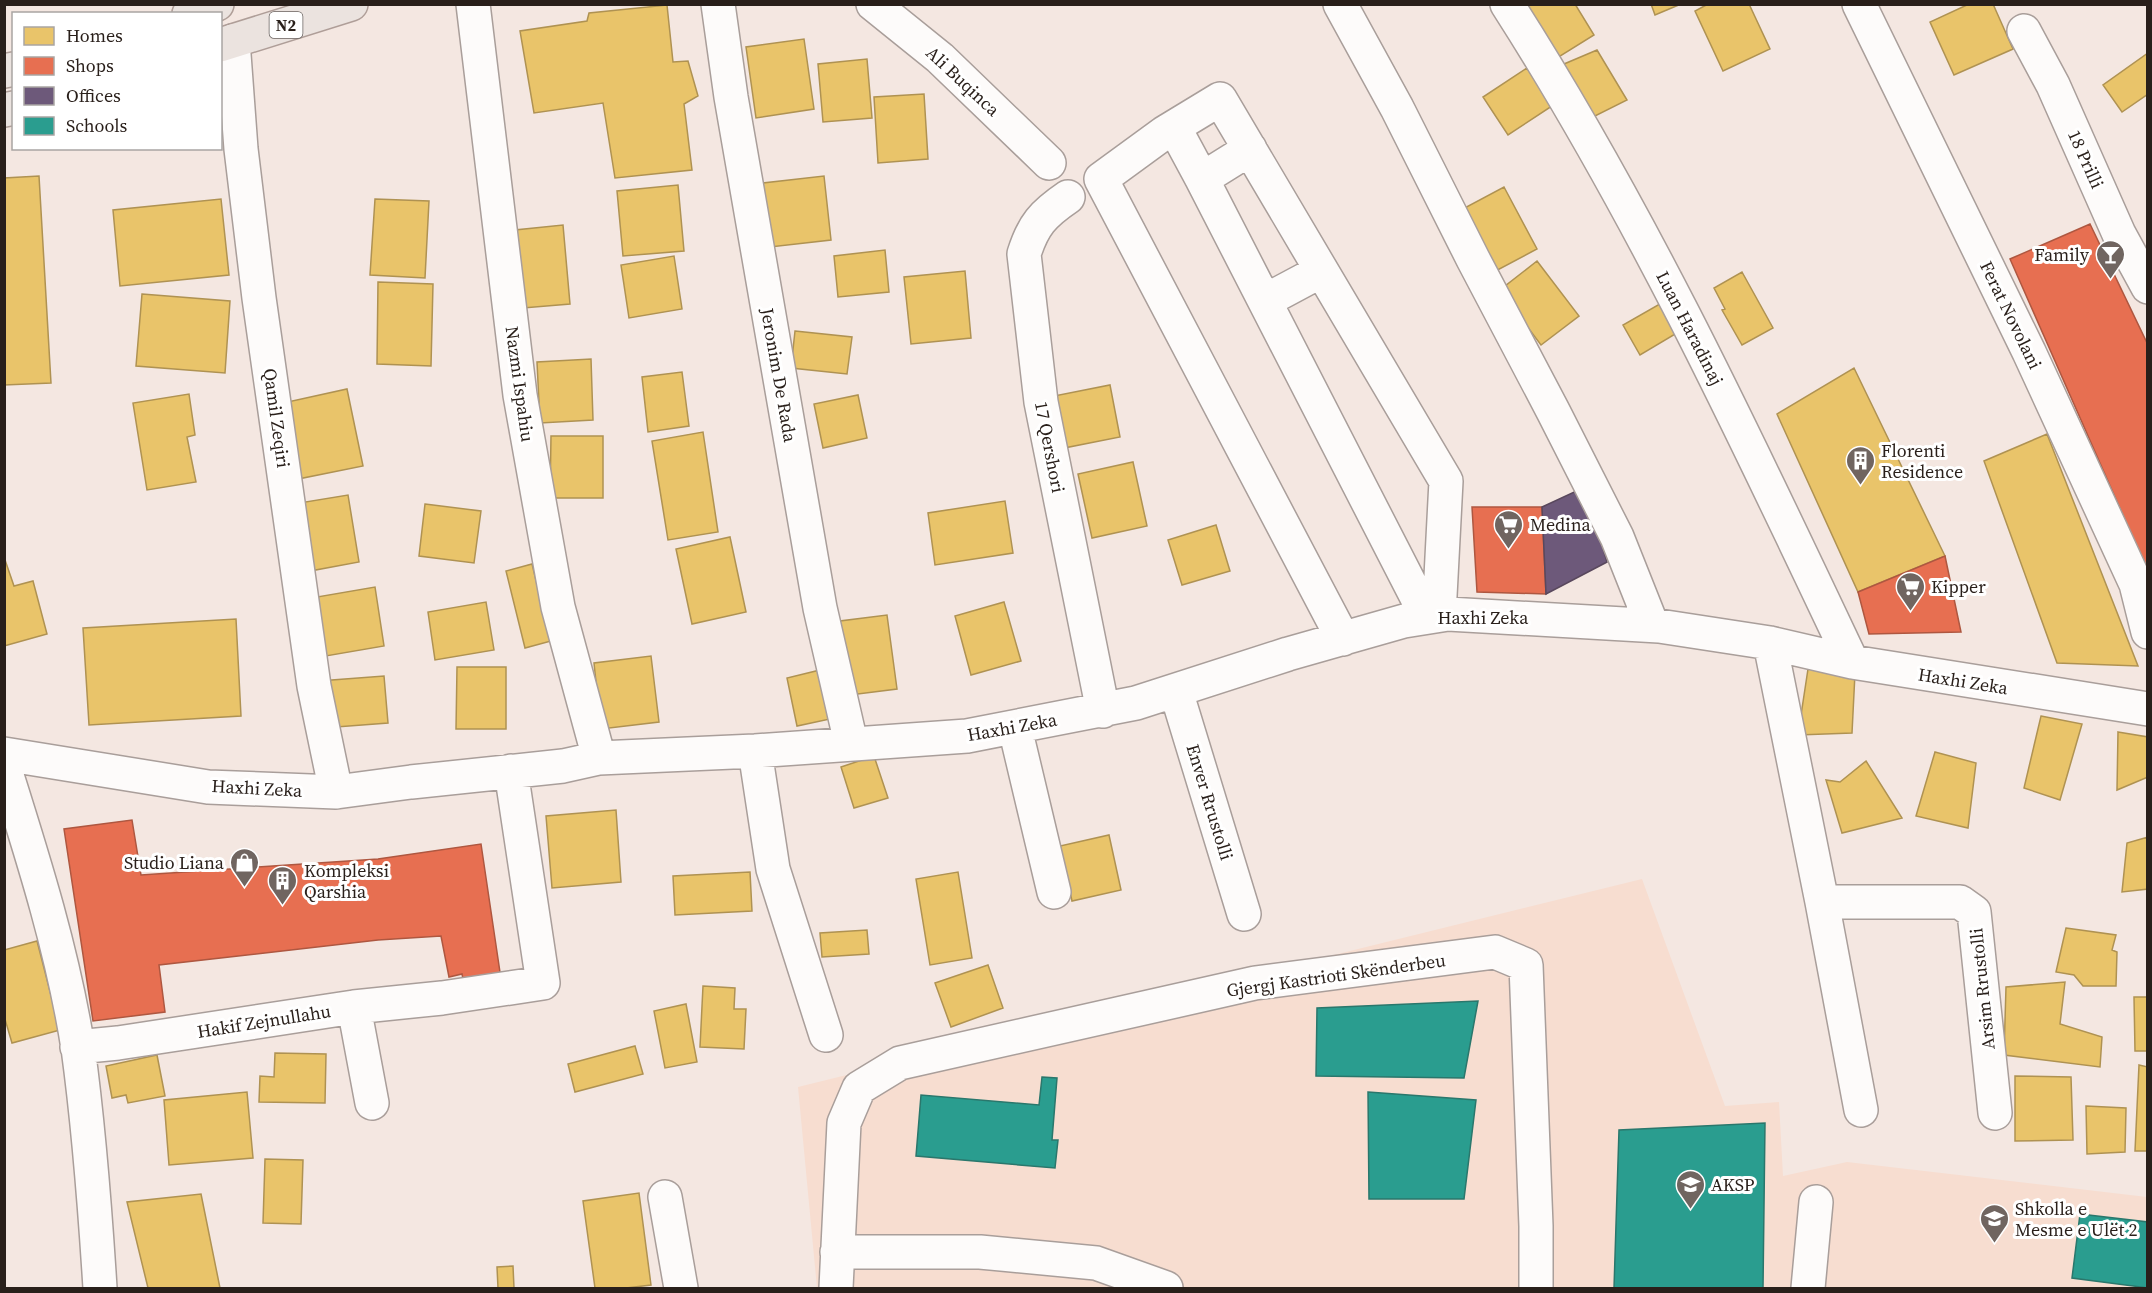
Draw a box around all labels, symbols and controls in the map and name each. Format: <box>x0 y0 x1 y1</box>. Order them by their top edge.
legend <box>12 12 222 150</box>
road number: N2 <box>270 12 302 38</box>
text: Homes <box>66 23 123 48</box>
street label: Ali Buqinca <box>921 40 1006 122</box>
text: Shops <box>66 53 114 78</box>
text: Offices <box>66 83 121 108</box>
text: Schools <box>66 113 128 138</box>
street label: 18 Prilli <box>2062 126 2110 192</box>
bar icon: Family <box>2094 238 2126 280</box>
place label: Family <box>2034 242 2090 267</box>
street label: Ferat Novolani <box>1974 257 2048 373</box>
street label: Luan Haradinaj <box>1650 267 1730 389</box>
street label: Jeronim De Rada <box>755 305 803 445</box>
street label: Nazmi Ispahiu <box>500 325 540 443</box>
street label: Qamil Zeqiri <box>258 367 296 469</box>
street label: 17 Qershori <box>1029 399 1071 495</box>
place label: Florenti Residence <box>1881 438 1963 484</box>
building icon: Florenti Residence <box>1844 444 1876 486</box>
supermarket icon: Medina <box>1493 508 1525 550</box>
place label: Medina <box>1530 512 1592 537</box>
supermarket icon: Kipper <box>1894 570 1926 612</box>
place label: Kipper <box>1931 574 1986 599</box>
street label: Haxhi Zeka <box>1438 605 1529 630</box>
street label: Haxhi Zeka <box>1916 662 2011 701</box>
street label: Haxhi Zeka <box>965 707 1060 747</box>
street label: Enver Rrustolli <box>1180 741 1240 863</box>
street label: Haxhi Zeka <box>211 773 304 803</box>
shop icon: Studio Liana <box>229 846 261 888</box>
place label: Studio Liana <box>124 850 225 875</box>
place label: Kompleksi Qarshia <box>304 858 389 904</box>
building icon: Kompleksi Qarshia <box>267 864 299 906</box>
street label: Arsim Rrustolli <box>1963 927 2001 1051</box>
street label: Gjergj Kastrioti Skënderbeu <box>1225 947 1447 1003</box>
street label: Hakif Zejnullahu <box>195 998 333 1044</box>
school or university icon: AKSP <box>1674 1168 1706 1210</box>
place label: AKSP <box>1711 1172 1755 1197</box>
place label: Shkolla e Mesme e Ulët 2 <box>2015 1196 2138 1242</box>
school or university icon: Shkolla e Mesme e Ulët 2 <box>1978 1202 2010 1244</box>

